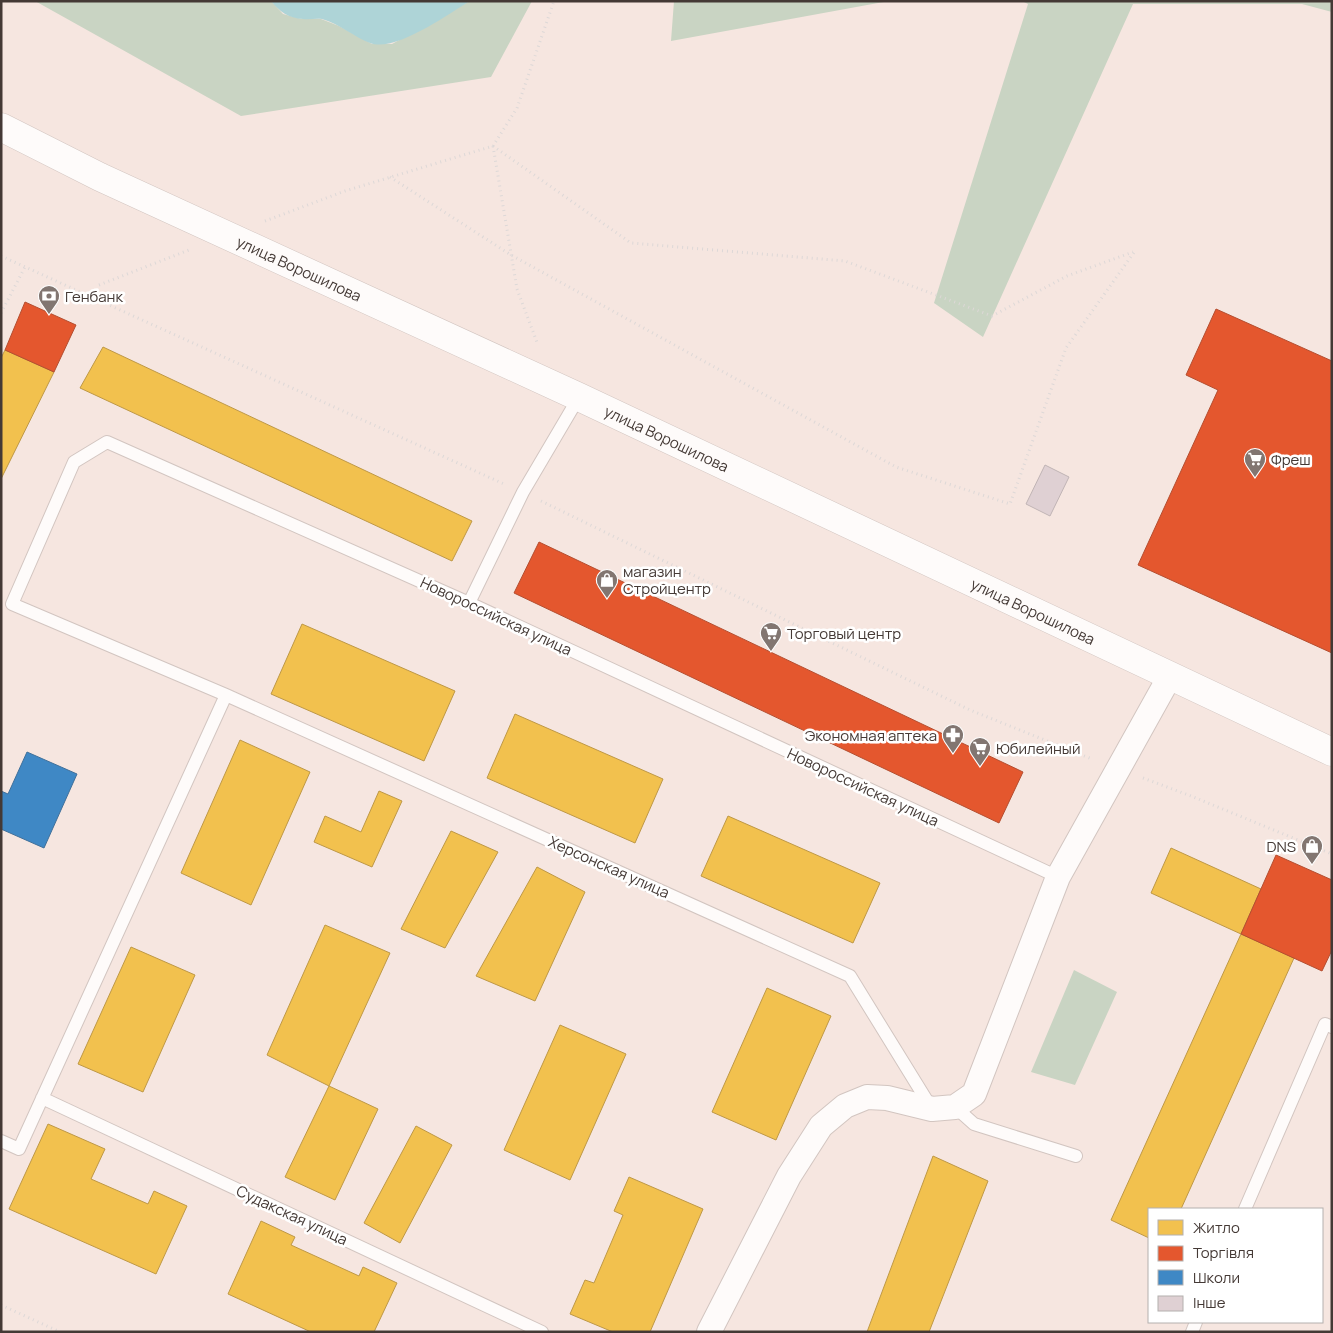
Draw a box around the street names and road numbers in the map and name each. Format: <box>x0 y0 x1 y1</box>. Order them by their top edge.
street label: улица Ворошилова <box>233 231 365 306</box>
street label: улица Ворошилова <box>601 400 732 477</box>
street label: Новороссийская улица <box>417 572 575 660</box>
street label: улица Ворошилова <box>967 573 1099 649</box>
street label: Новороссийская улица <box>784 743 942 831</box>
street label: Херсонская улица <box>545 831 673 903</box>
street label: Судакская улица <box>233 1180 351 1250</box>

